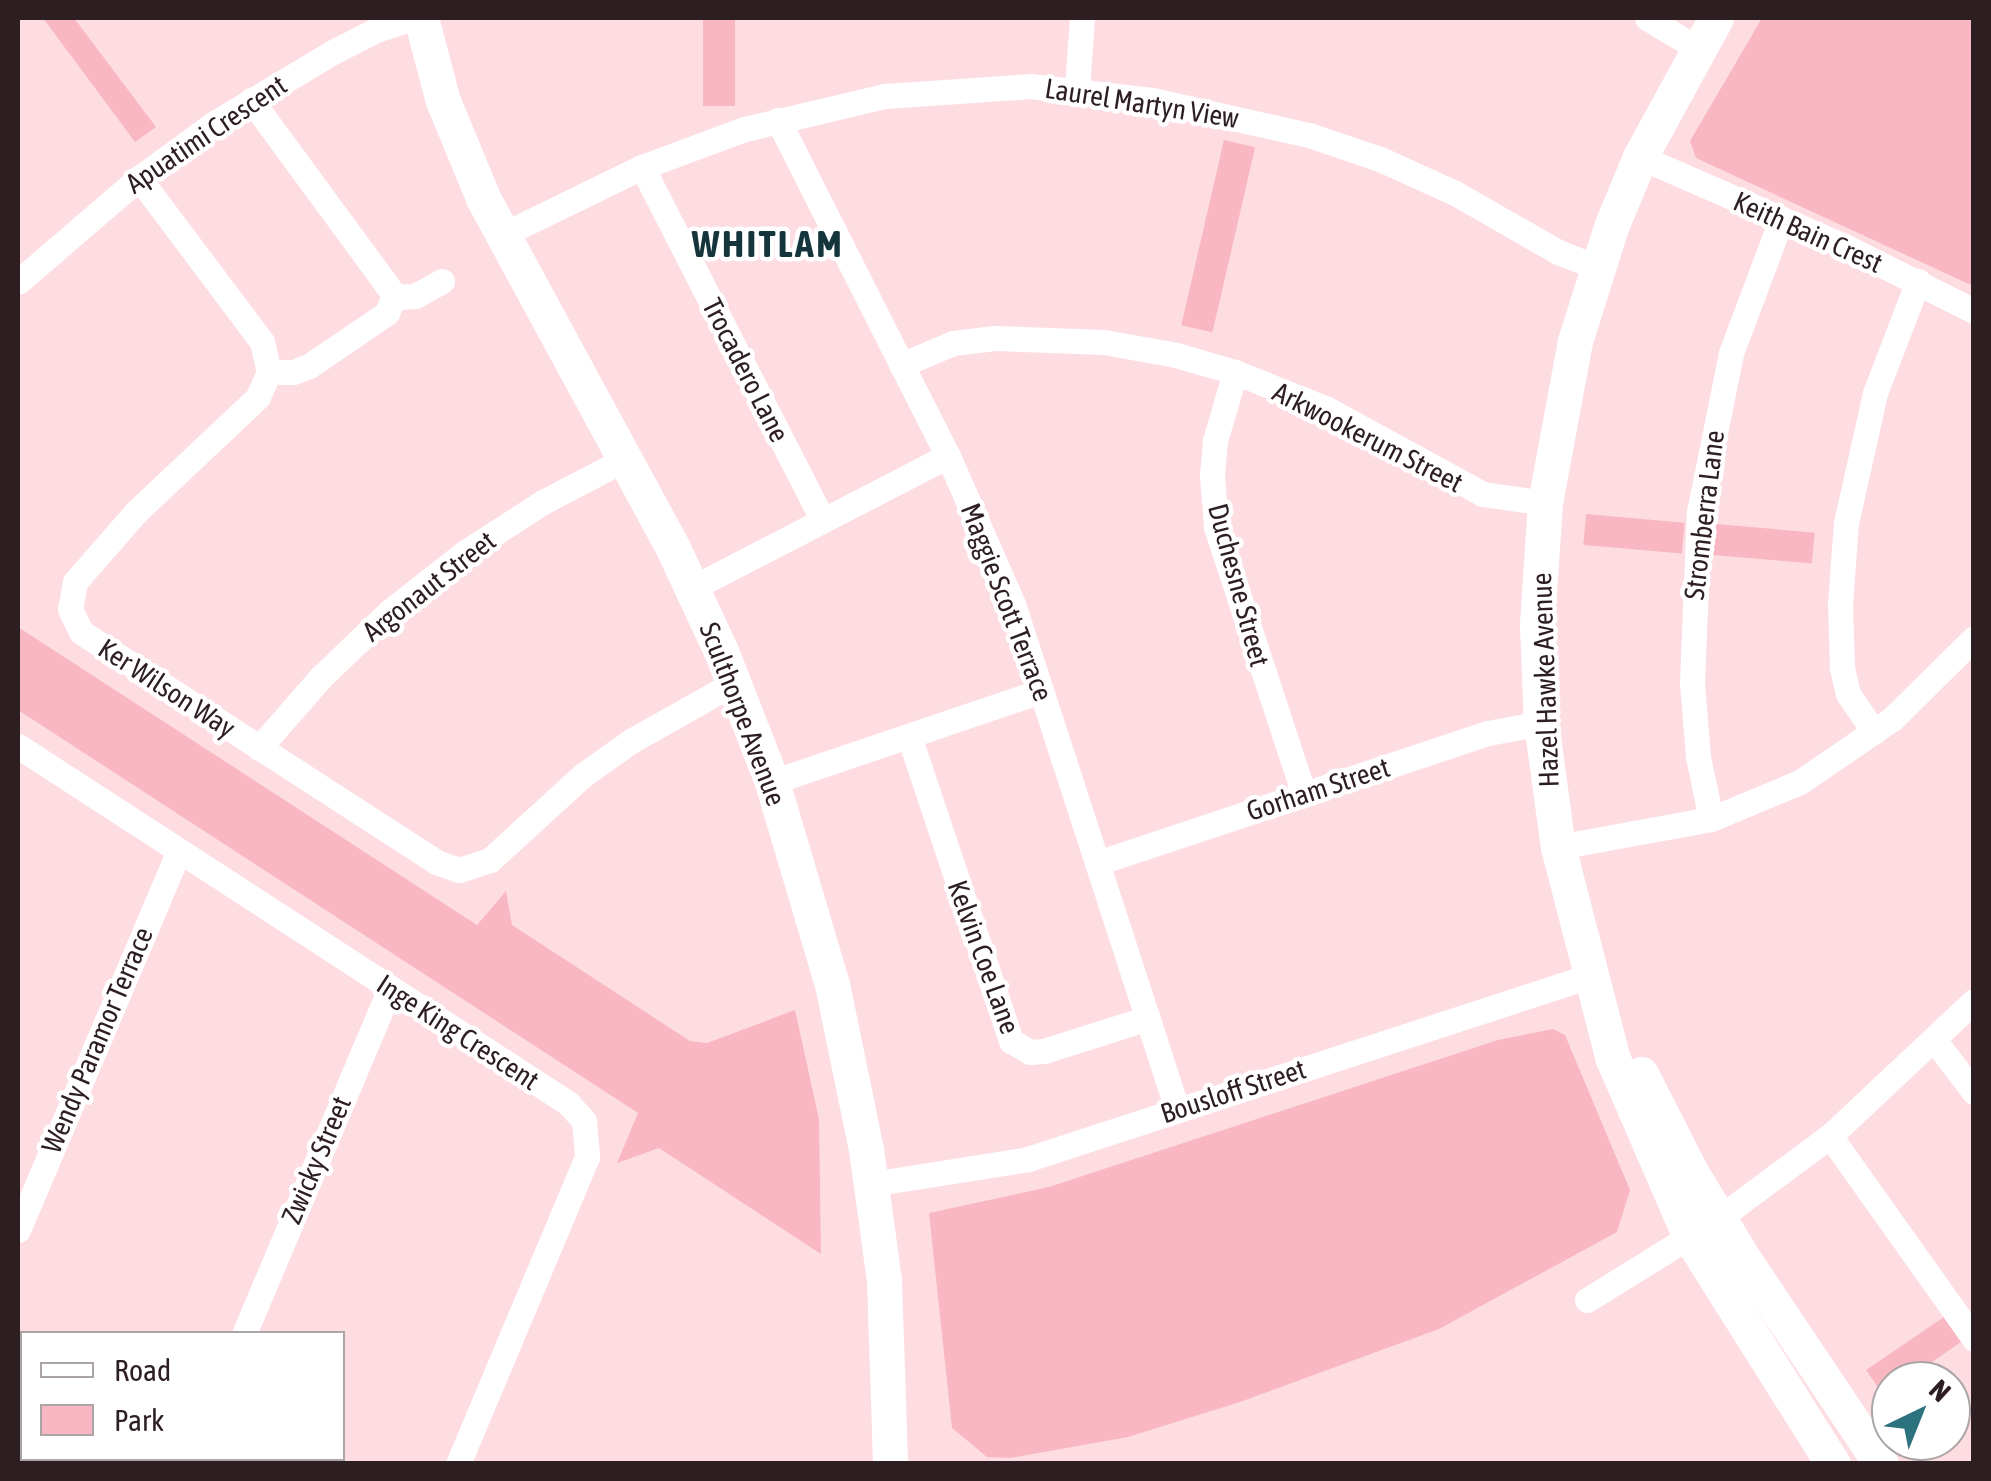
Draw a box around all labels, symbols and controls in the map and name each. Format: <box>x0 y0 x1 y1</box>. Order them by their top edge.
street label: Apuatimi Crescent <box>119 68 293 200</box>
street label: Laurel Martyn View <box>1043 71 1241 135</box>
street label: Keith Bain Crest <box>1728 184 1888 280</box>
district label: WHITLAM <box>692 221 844 267</box>
street label: Trocadero Lane <box>695 293 797 447</box>
street label: Arkwookerum Street <box>1267 375 1469 499</box>
street label: Stromberra Lane <box>1677 428 1731 602</box>
street label: Maggie Scott Terrace <box>954 498 1060 706</box>
street label: Duchesne Street <box>1201 500 1277 670</box>
street label: Argonaut Street <box>356 524 502 648</box>
street label: Hazel Hawke Avenue <box>1524 572 1566 788</box>
street label: Sculthorpe Avenue <box>693 618 793 810</box>
street label: Ker Wilson Way <box>92 631 242 745</box>
street label: Gorham Street <box>1242 750 1394 828</box>
street label: Kelvin Coe Lane <box>941 876 1027 1038</box>
street label: Wendy Paramor Terrace <box>34 922 160 1158</box>
street label: Inge King Crescent <box>371 967 545 1097</box>
street label: Bousloff Street <box>1156 1052 1310 1130</box>
street label: Zwicky Street <box>274 1091 358 1229</box>
legend <box>20 1331 345 1461</box>
text: Road <box>114 1353 171 1387</box>
north arrow <box>1871 1361 1971 1461</box>
text: N <box>1923 1373 1957 1408</box>
text: Park <box>114 1403 164 1437</box>

